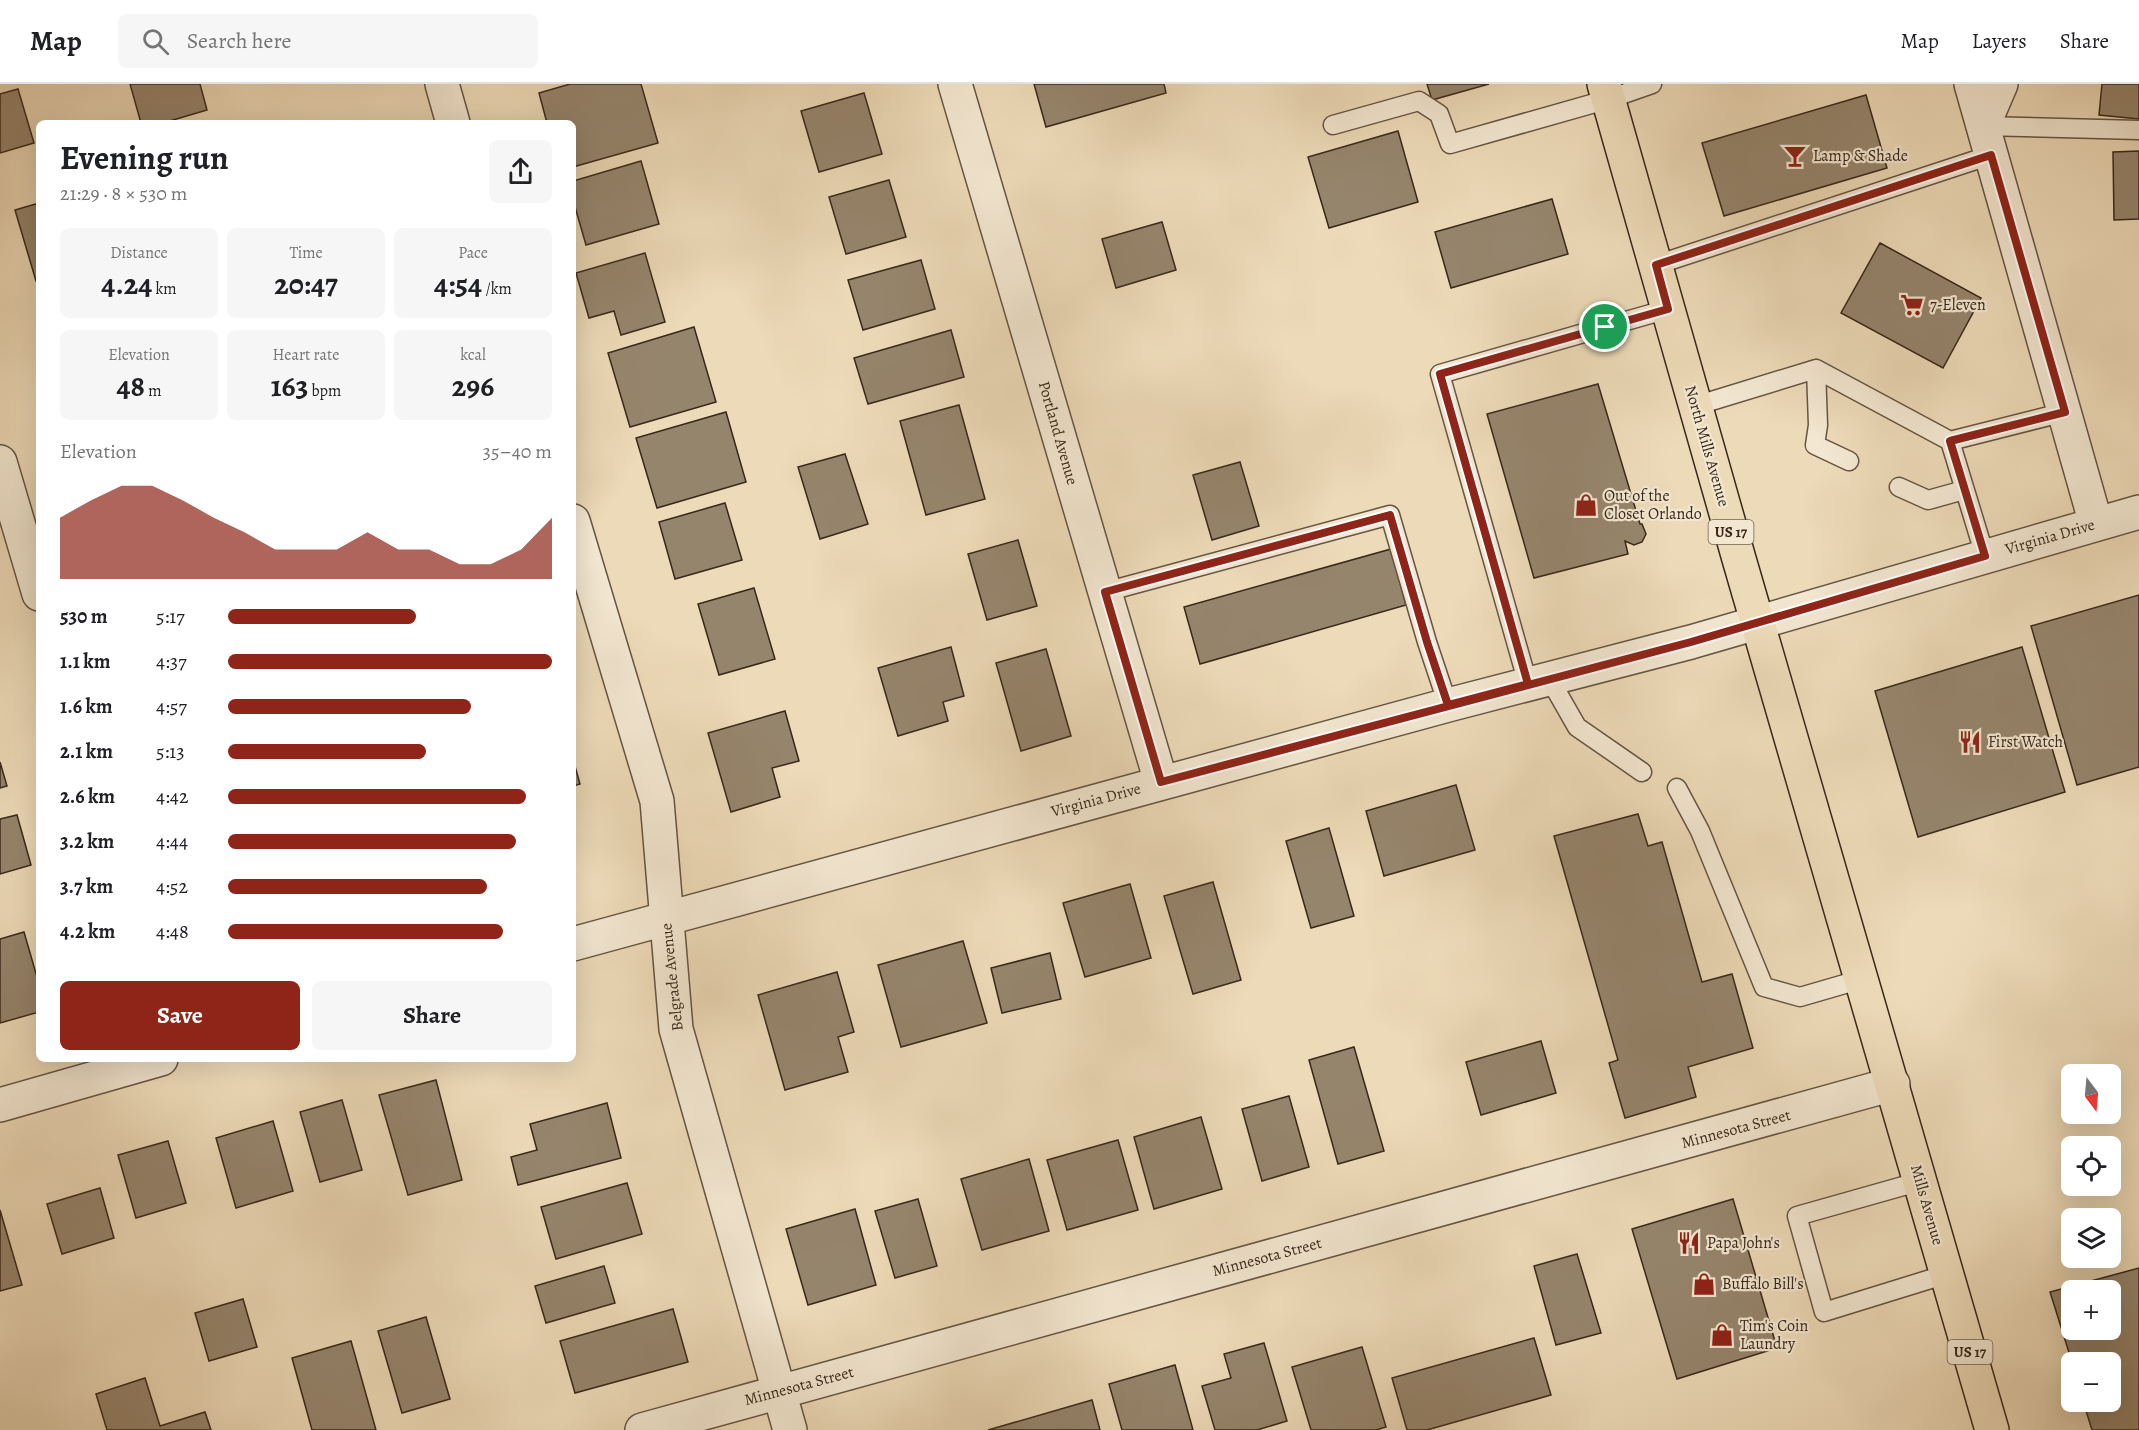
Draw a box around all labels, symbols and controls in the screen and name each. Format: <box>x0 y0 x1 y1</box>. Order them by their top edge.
search box <box>118 14 538 68</box>
text: Map <box>30 22 82 60</box>
icon: search <box>139 25 172 58</box>
text: Search here <box>187 26 291 56</box>
text: Map <box>1900 27 1939 55</box>
text: Layers <box>1972 27 2027 55</box>
text: Share <box>2060 27 2109 55</box>
text: Evening run <box>60 135 229 180</box>
button: share <box>489 140 552 203</box>
bar icon: Lamp & Shade <box>1782 143 1808 169</box>
place label: Lamp & Shade <box>1813 145 1908 167</box>
text: 21:29 · 8 × 530 m <box>60 180 188 207</box>
text: Distance <box>110 242 168 264</box>
text: Time <box>289 242 323 264</box>
text: Pace <box>458 242 488 264</box>
text: 4.24 <box>101 264 152 304</box>
text: 20:47 <box>274 264 338 304</box>
text: 4:54 <box>434 264 482 304</box>
text: km <box>152 278 177 300</box>
text: /km <box>482 278 512 300</box>
supermarket icon: 7-Eleven <box>1899 292 1925 318</box>
place label: 7-Eleven <box>1930 294 1986 316</box>
pin <box>1579 301 1630 352</box>
icon: arrive <box>1588 310 1621 343</box>
text: Elevation <box>108 344 170 366</box>
text: Heart rate <box>273 344 339 366</box>
text: kcal <box>460 344 486 366</box>
text: 48 <box>117 366 145 406</box>
text: 163 <box>271 366 308 406</box>
text: 296 <box>452 366 494 406</box>
street label: Portland Avenue <box>1033 379 1083 487</box>
text: m <box>145 380 161 402</box>
text: bpm <box>308 380 341 402</box>
street label: North Mills Avenue <box>1679 383 1735 509</box>
text: Elevation <box>60 438 137 465</box>
text: 35–40 m <box>483 438 552 465</box>
place label: Out of the Closet Orlando <box>1604 485 1702 525</box>
shop icon: Out of the Closet Orlando <box>1573 492 1599 518</box>
street label: Virginia Drive <box>2002 514 2097 561</box>
road number: US 17 <box>1708 520 1754 544</box>
text: 530 m <box>60 603 107 630</box>
text: 5:17 <box>156 603 185 630</box>
text: 1.1 km <box>60 648 110 675</box>
text: 4:37 <box>156 648 187 675</box>
text: 1.6 km <box>60 693 113 720</box>
text: 4:57 <box>156 693 187 720</box>
restaurant icon: First Watch <box>1957 729 1983 755</box>
place label: First Watch <box>1988 731 2064 753</box>
text: 2.1 km <box>60 738 113 765</box>
text: 5:13 <box>156 738 185 765</box>
street label: Virginia Drive <box>1048 777 1143 823</box>
text: 2.6 km <box>60 783 115 810</box>
text: 4:42 <box>156 783 188 810</box>
text: 3.2 km <box>60 828 114 855</box>
text: 4:44 <box>156 828 188 855</box>
text: 3.7 km <box>60 873 113 900</box>
text: 4:52 <box>156 873 188 900</box>
text: 4.2 km <box>60 918 115 945</box>
text: 4:48 <box>156 918 189 945</box>
street label: Belgrade Avenue <box>655 922 689 1032</box>
button: Save <box>60 981 300 1050</box>
button: Share <box>312 981 552 1050</box>
north arrow <box>2061 1064 2121 1124</box>
map controls <box>2061 1064 2121 1412</box>
street label: Minnesota Street <box>1679 1104 1793 1154</box>
button: locate <box>2061 1136 2121 1196</box>
street label: Mills Avenue <box>1905 1162 1949 1248</box>
button: layers <box>2061 1208 2121 1268</box>
restaurant icon: Papa John's <box>1676 1230 1702 1256</box>
street label: Minnesota Street <box>1210 1232 1324 1282</box>
place label: Papa John's <box>1707 1232 1780 1254</box>
shop icon: Buffalo Bill's <box>1691 1271 1717 1297</box>
place label: Buffalo Bill's <box>1722 1273 1804 1295</box>
button: + <box>2061 1280 2121 1340</box>
place label: Tim's Coin Laundry <box>1740 1315 1808 1355</box>
shop icon: Tim's Coin Laundry <box>1709 1322 1735 1348</box>
road number: US 17 <box>1948 1340 1992 1364</box>
button: − <box>2061 1352 2121 1412</box>
street label: Minnesota Street <box>742 1361 856 1411</box>

